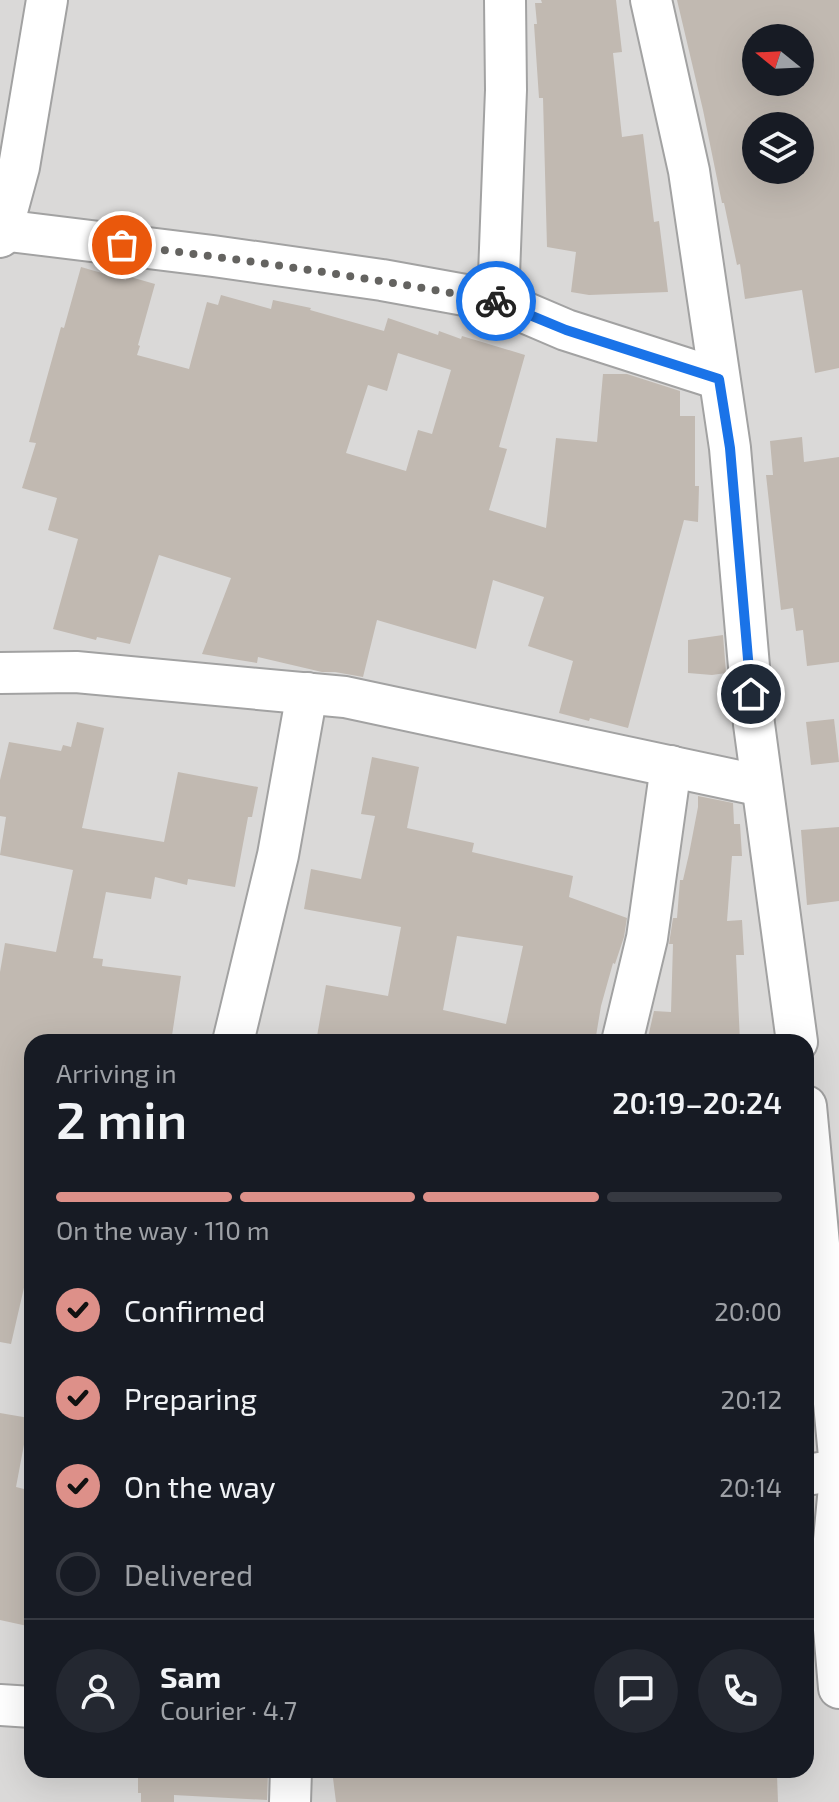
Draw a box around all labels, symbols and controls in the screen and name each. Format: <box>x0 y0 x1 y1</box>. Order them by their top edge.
north arrow <box>742 24 814 96</box>
map controls <box>742 24 814 184</box>
button: layers <box>742 112 814 184</box>
pin <box>88 211 156 279</box>
icon: bag <box>100 223 144 267</box>
courier <box>456 261 536 341</box>
icon: bike <box>474 279 518 323</box>
pin <box>717 660 785 728</box>
icon: home <box>729 672 773 716</box>
text: Arriving in <box>56 1057 177 1088</box>
text: 20:19–20:24 <box>612 1084 782 1120</box>
text: 2 min <box>56 1087 187 1149</box>
text: On the way · 110 m <box>56 1214 270 1245</box>
icon: check <box>56 1288 100 1332</box>
text: Confirmed <box>124 1292 265 1328</box>
text: 20:00 <box>714 1295 782 1326</box>
icon: check <box>56 1376 100 1420</box>
text: Preparing <box>124 1380 257 1416</box>
text: 20:12 <box>721 1383 782 1414</box>
icon: check <box>56 1464 100 1508</box>
text: On the way <box>124 1468 276 1504</box>
text: 20:14 <box>719 1471 782 1502</box>
text: Delivered <box>124 1556 253 1592</box>
button: person <box>56 1649 140 1733</box>
button: chat <box>594 1649 678 1733</box>
button: phone <box>698 1649 782 1733</box>
text: Sam <box>160 1658 221 1694</box>
text: Courier · 4.7 <box>160 1694 297 1725</box>

